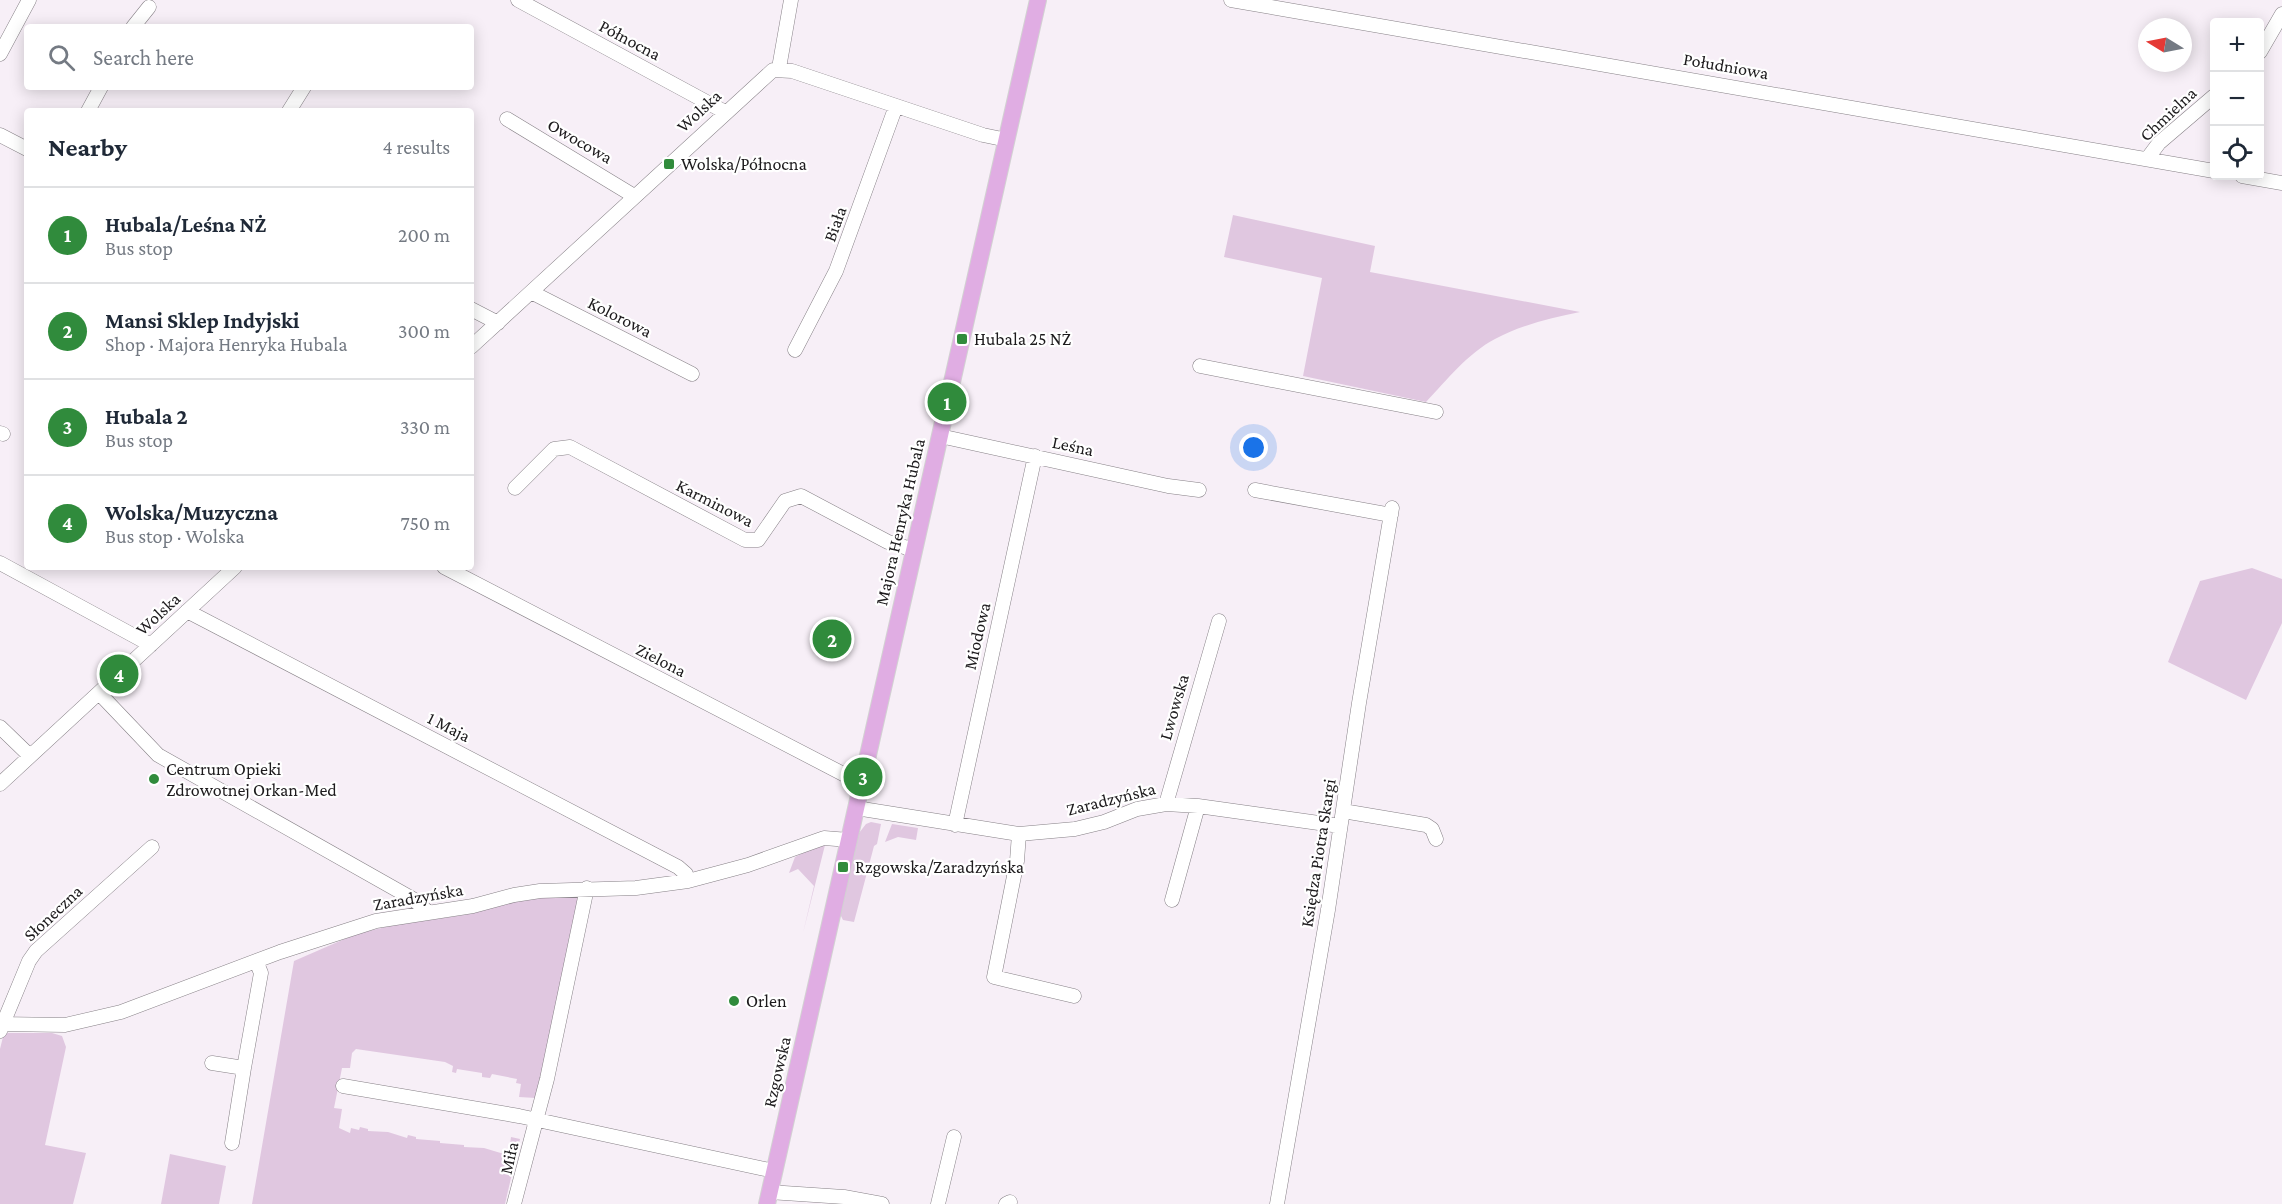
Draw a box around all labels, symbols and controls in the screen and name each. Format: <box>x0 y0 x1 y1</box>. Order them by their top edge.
street label: Północna <box>596 16 664 64</box>
north arrow <box>2138 18 2192 72</box>
map controls <box>2210 18 2264 180</box>
button: + <box>2210 18 2264 72</box>
search box <box>24 24 474 90</box>
icon: search <box>45 41 78 74</box>
text: Search here <box>93 45 194 70</box>
street label: Południowa <box>1682 49 1770 83</box>
button: − <box>2210 72 2264 126</box>
street label: Chmielna <box>2136 83 2200 145</box>
street label: Wolska <box>673 85 725 137</box>
street label: Owocowa <box>544 114 616 168</box>
button: locate <box>2210 126 2264 180</box>
text: Nearby <box>48 133 127 162</box>
text: 4 results <box>383 136 450 158</box>
place label: Wolska/Północna <box>681 154 807 174</box>
marker: Wolska/Północna <box>662 157 676 171</box>
street label: Biała <box>819 204 851 244</box>
text: Hubala/Leśna NŻ <box>105 212 266 237</box>
text: 1 <box>64 224 71 246</box>
text: 200 m <box>398 224 450 246</box>
text: Bus stop <box>105 237 173 259</box>
street label: Kolorowa <box>585 292 655 342</box>
text: Mansi Sklep Indyjski <box>105 308 299 333</box>
text: 2 <box>62 320 73 342</box>
text: 300 m <box>398 320 450 342</box>
place label: Hubala 25 NŻ <box>974 329 1071 349</box>
marker: Hubala 25 NŻ <box>955 332 969 346</box>
text: Shop · Majora Henryka Hubala <box>105 333 347 355</box>
pin: 1 <box>928 380 966 424</box>
text: Hubala 2 <box>105 404 188 429</box>
text: 3 <box>63 416 72 438</box>
text: 330 m <box>400 416 450 438</box>
text: Bus stop <box>105 429 173 451</box>
street label: Leśna <box>1050 432 1096 460</box>
your location <box>1239 433 1268 462</box>
street label: Majora Henryka Hubala <box>871 437 930 608</box>
street label: Karminowa <box>673 475 757 531</box>
text: Wolska/Muzyczna <box>105 500 278 525</box>
text: 4 <box>62 512 73 534</box>
text: 750 m <box>400 512 450 534</box>
text: Bus stop · Wolska <box>105 525 244 547</box>
street label: Wolska <box>132 588 184 640</box>
street label: Miodowa <box>960 600 994 672</box>
pin: 2 <box>812 616 852 662</box>
street label: Zielona <box>633 639 689 681</box>
pin: 4 <box>100 652 138 696</box>
street label: Lwowska <box>1155 672 1193 742</box>
street label: 1 Maja <box>424 708 474 747</box>
pin: 3 <box>844 754 882 800</box>
place label: Centrum Opieki Zdrowotnej Orkan-Med <box>166 759 337 801</box>
marker: Centrum Opieki Zdrowotnej Orkan-Med <box>147 772 161 786</box>
street label: Księdza Piotra Skargi <box>1296 777 1340 929</box>
street label: Zaradzyńska <box>1064 778 1158 820</box>
place label: Rzgowska/Zaradzyńska <box>855 857 1024 877</box>
marker: Rzgowska/Zaradzyńska <box>836 860 850 874</box>
street label: Zaradzyńska <box>371 879 465 915</box>
street label: Słoneczna <box>20 881 86 945</box>
place label: Orlen <box>746 991 787 1011</box>
marker: Orlen <box>727 994 741 1008</box>
street label: Rzgowska <box>759 1035 795 1109</box>
street label: Miła <box>496 1140 522 1176</box>

